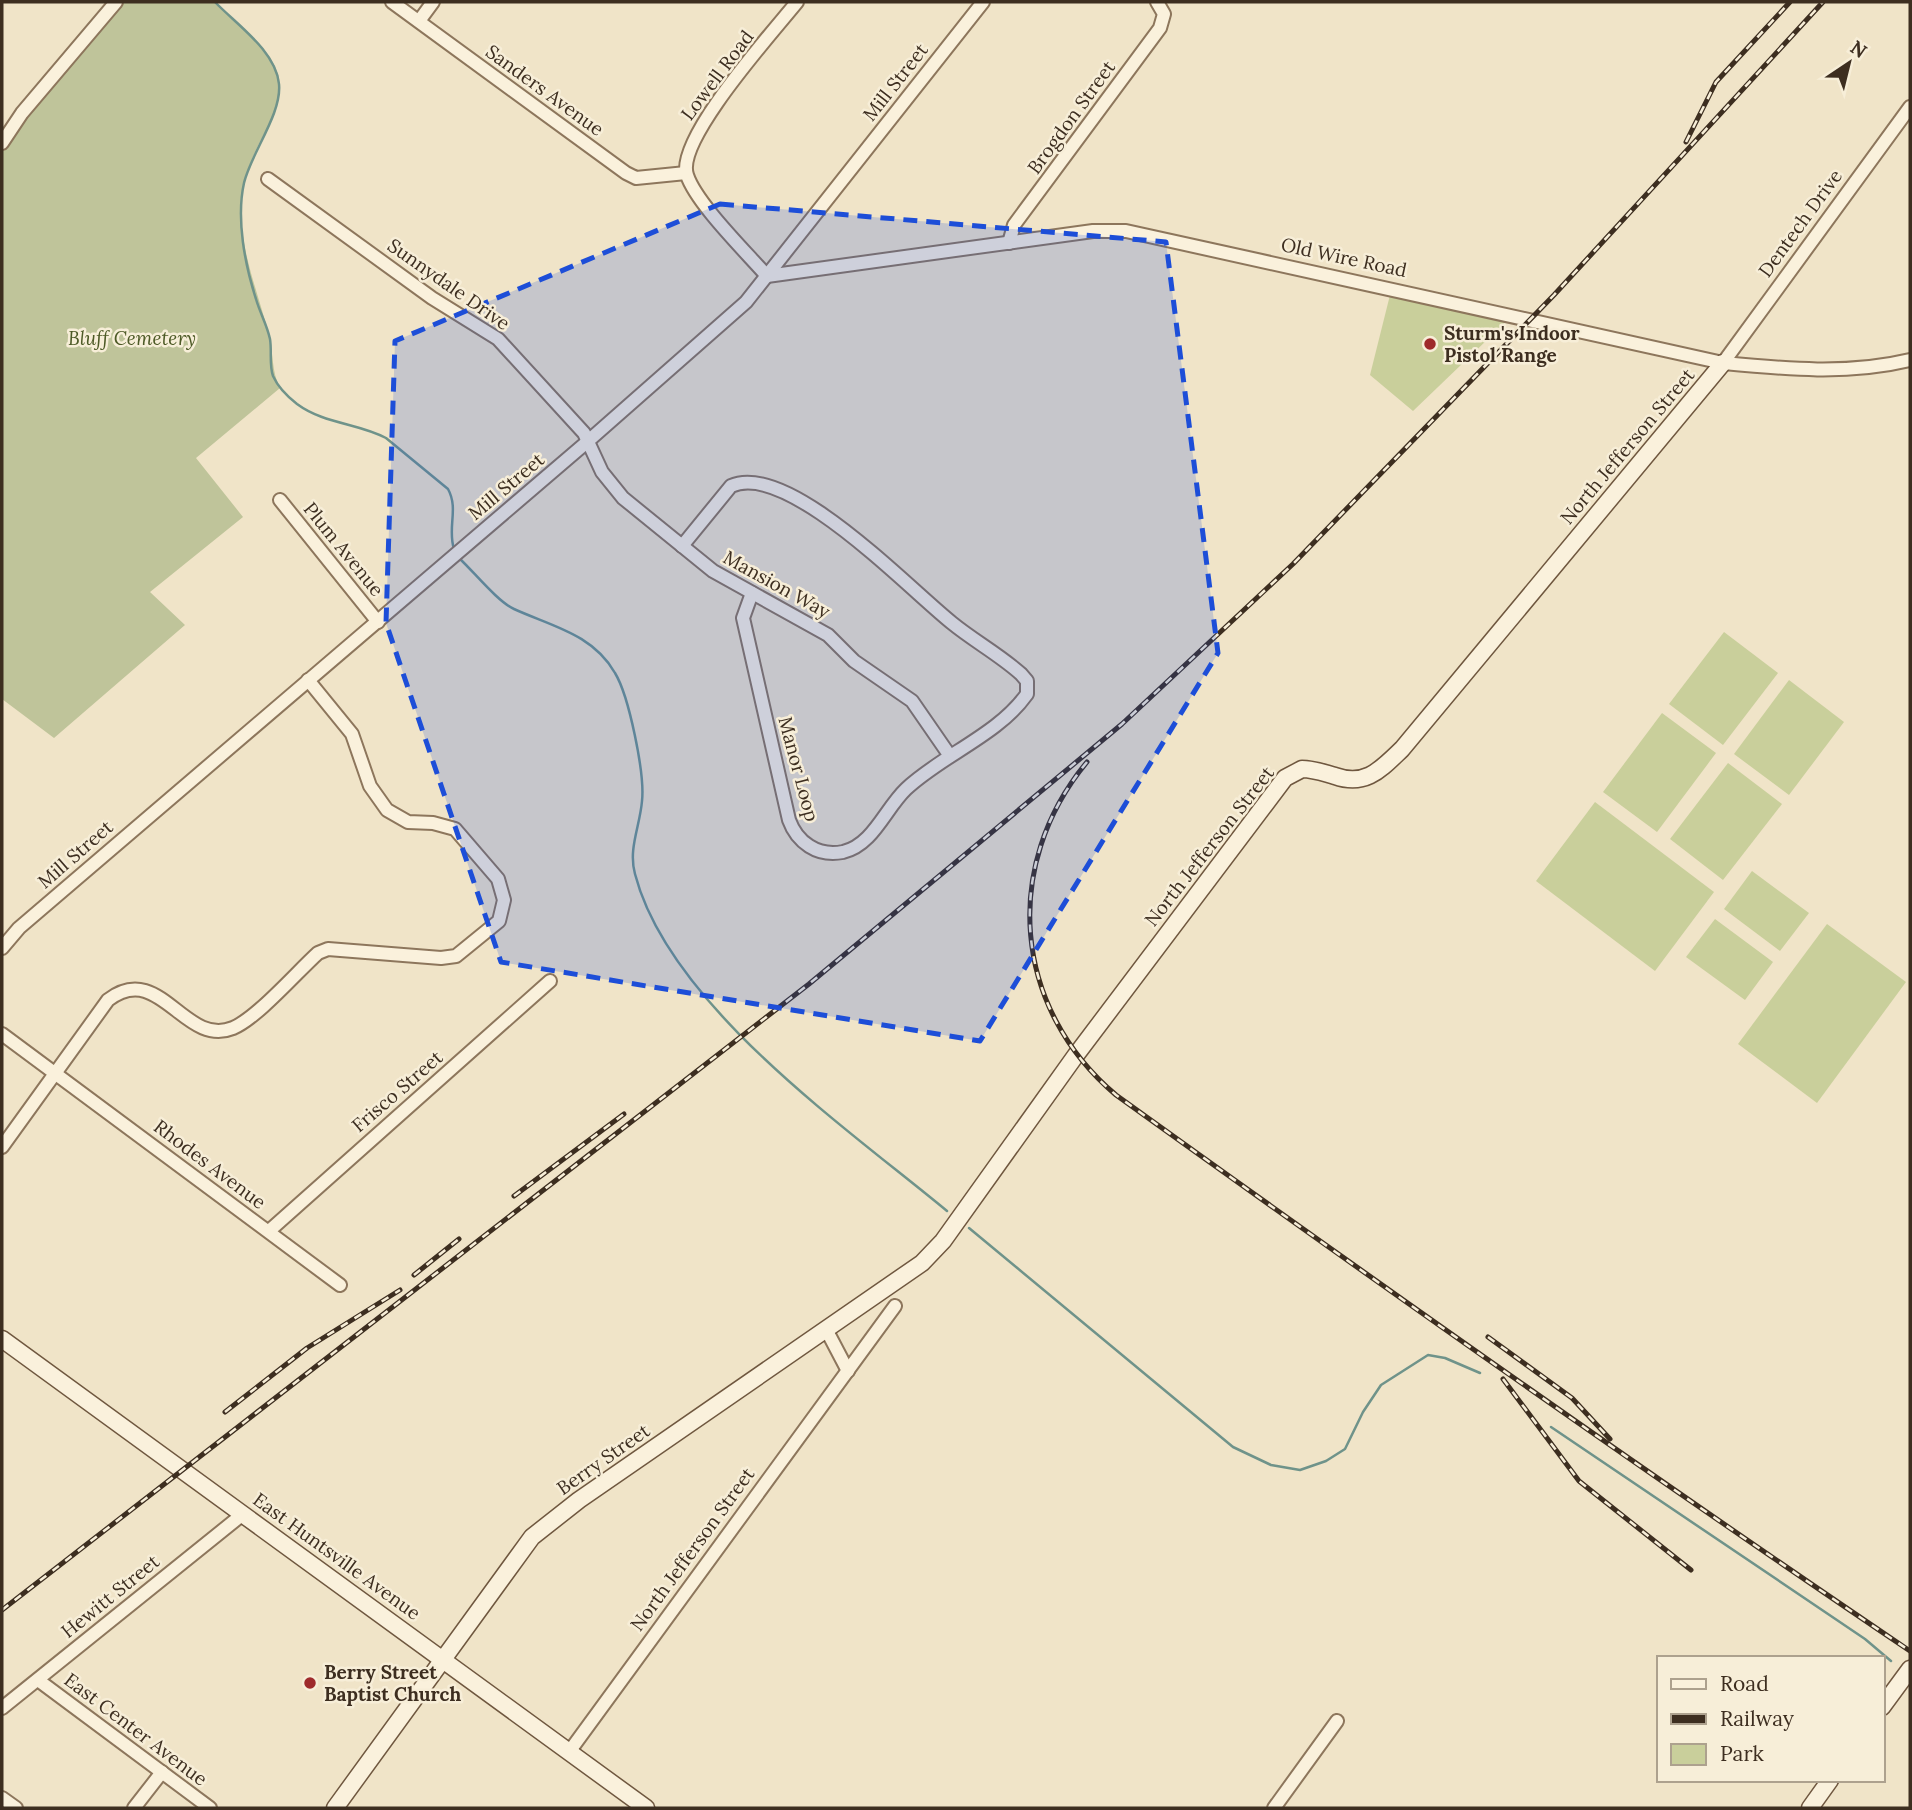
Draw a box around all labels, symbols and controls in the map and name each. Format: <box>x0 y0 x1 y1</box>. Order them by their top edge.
street label: Lowell Road <box>675 25 759 125</box>
north arrow <box>1814 28 1884 98</box>
text: N <box>1846 35 1872 63</box>
street label: Mill Street <box>857 38 933 126</box>
street label: Sanders Avenue <box>481 39 609 141</box>
street label: Brogdon Street <box>1022 55 1121 178</box>
street label: Dentech Drive <box>1753 164 1847 282</box>
street label: Old Wire Road <box>1279 232 1409 282</box>
street label: Sunnydale Drive <box>383 233 515 335</box>
place label: Sturm's Indoor Pistol Range <box>1444 321 1580 367</box>
park label: Bluff Cemetery <box>68 326 196 350</box>
marker: Sturm's Indoor Pistol Range <box>1422 336 1438 352</box>
street label: North Jefferson Street <box>1555 363 1700 529</box>
street label: Mill Street <box>463 447 549 525</box>
street label: Plum Avenue <box>299 497 389 601</box>
street label: Mansion Way <box>719 545 835 623</box>
street label: Manor Loop <box>773 714 825 824</box>
street label: North Jefferson Street <box>1139 761 1279 931</box>
street label: Mill Street <box>32 814 118 893</box>
street label: Frisco Street <box>347 1045 448 1137</box>
street label: Rhodes Avenue <box>149 1114 271 1214</box>
street label: Berry Street <box>552 1418 655 1500</box>
street label: North Jefferson Street <box>625 1462 760 1635</box>
street label: East Huntsville Avenue <box>249 1487 425 1625</box>
street label: Hewitt Street <box>56 1549 164 1643</box>
legend <box>1657 1656 1884 1782</box>
place label: Berry Street Baptist Church <box>324 1660 461 1706</box>
street label: East Center Avenue <box>60 1667 212 1791</box>
text: Road <box>1720 1670 1769 1697</box>
marker: Berry Street Baptist Church <box>302 1675 318 1691</box>
text: Railway <box>1720 1705 1794 1732</box>
text: Park <box>1720 1740 1764 1767</box>

